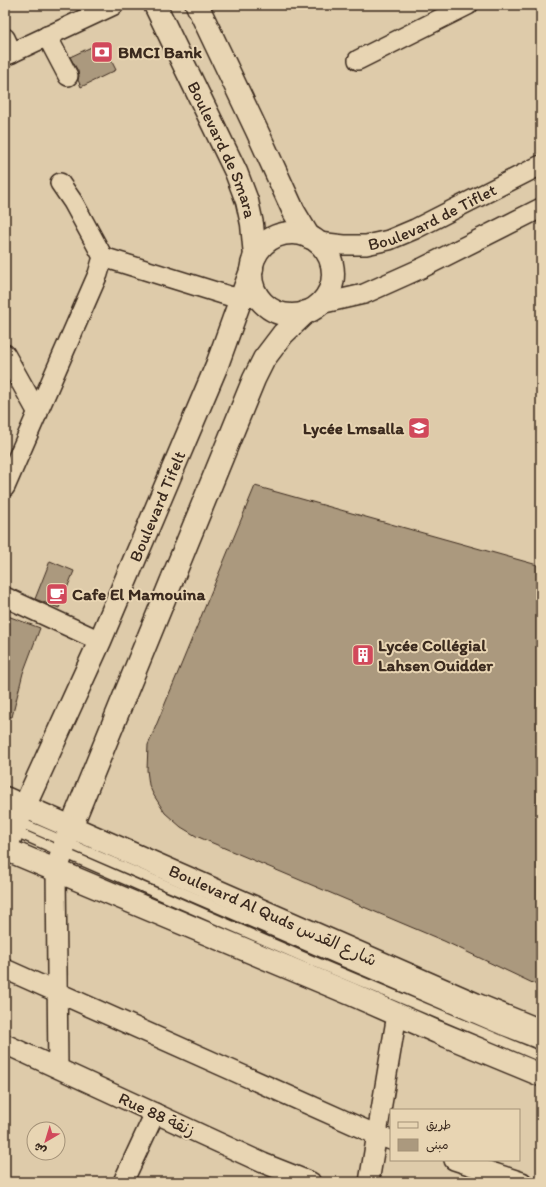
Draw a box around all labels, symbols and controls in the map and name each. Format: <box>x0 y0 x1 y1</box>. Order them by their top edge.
bank icon: BMCI Bank <box>89 39 115 65</box>
place label: BMCI Bank <box>118 42 202 62</box>
street label: Boulevard de Smara <box>184 78 260 220</box>
street label: Boulevard de Tiflet <box>366 179 500 254</box>
school or university icon: Lycée Lmsalla <box>406 415 432 441</box>
place label: Lycée Lmsalla <box>303 418 404 439</box>
street label: Boulevard Tifelt <box>125 448 189 565</box>
cafe icon: Cafe El Mamouina <box>44 581 70 607</box>
place label: Cafe El Mamouina <box>72 584 205 604</box>
place label: Lycée Collégial Lahsen Ouidder <box>378 635 493 675</box>
building icon: Lycée Collégial Lahsen Ouidder <box>350 642 376 668</box>
street label: Boulevard Al Quds شارع القدس <box>165 860 380 972</box>
street label: Rue 88 زنقة <box>116 1088 198 1140</box>
legend <box>390 1109 520 1161</box>
text: طريق <box>426 1118 451 1132</box>
north arrow <box>26 1121 66 1161</box>
text: مبنى <box>426 1138 449 1153</box>
text: ش <box>31 1140 49 1157</box>

